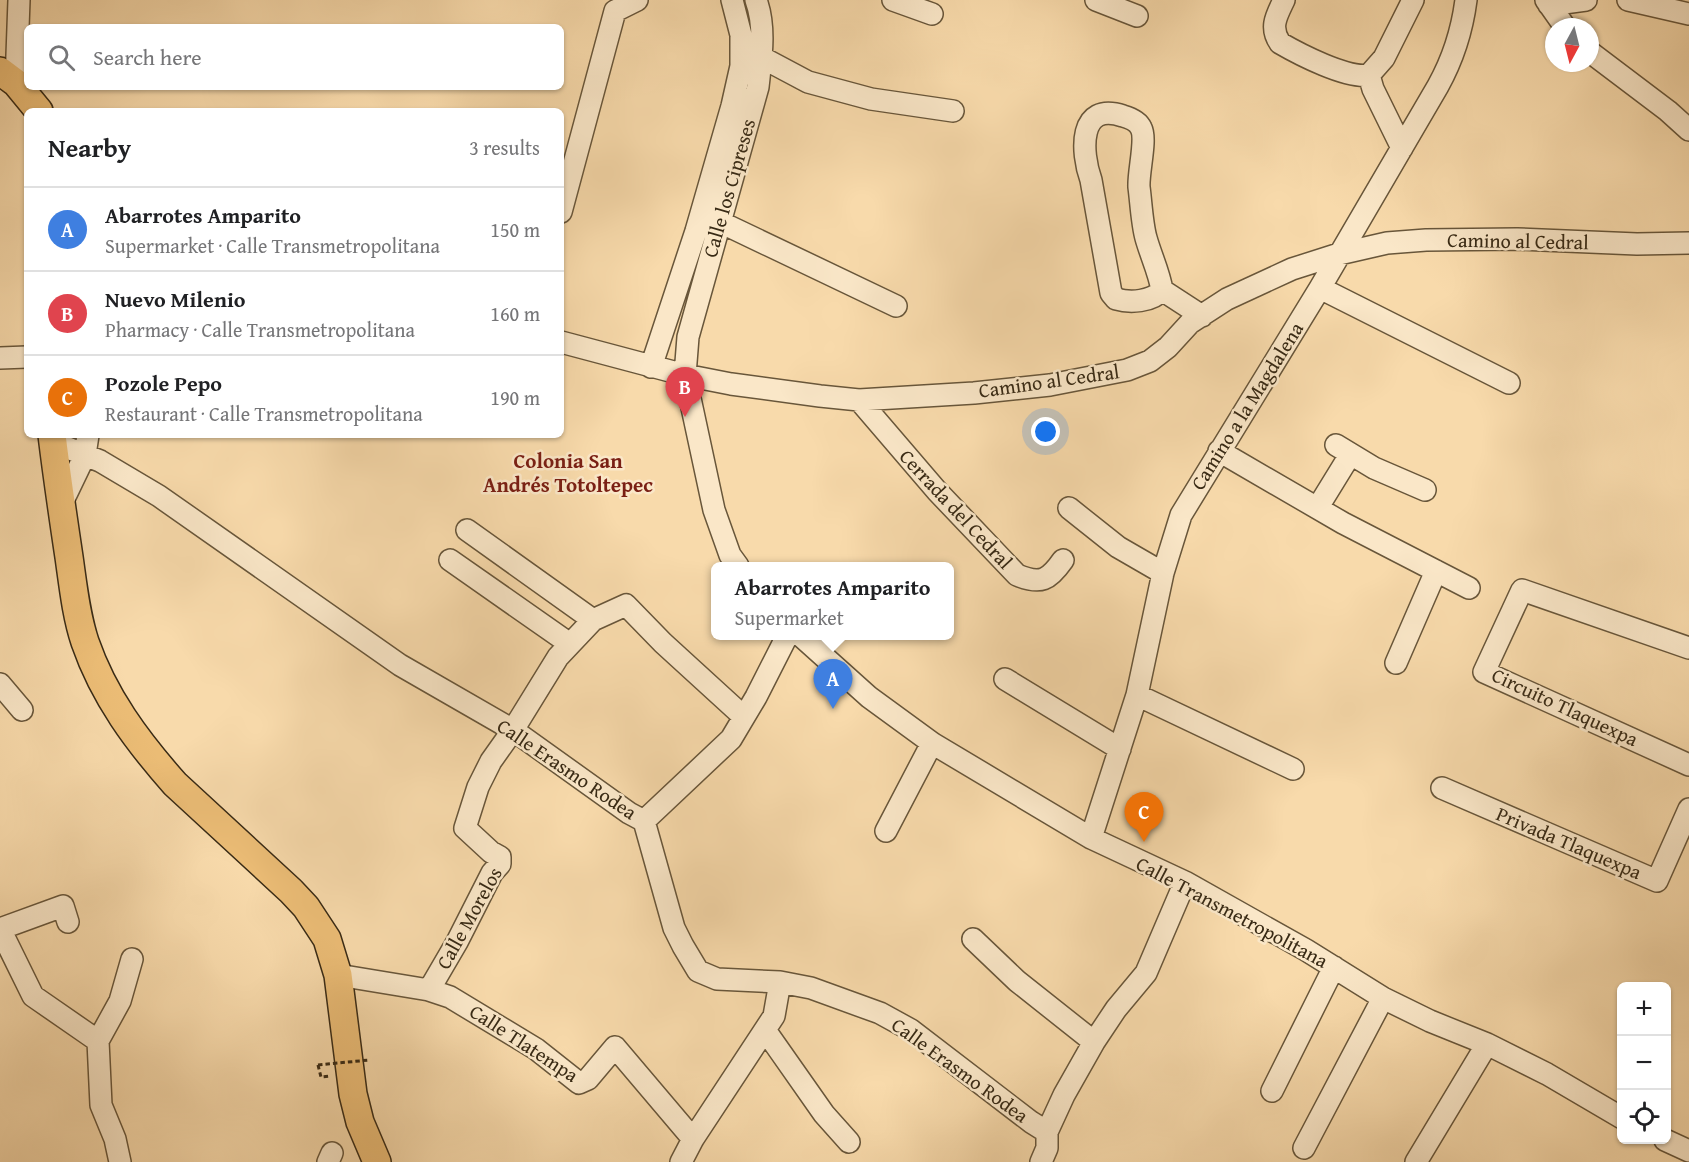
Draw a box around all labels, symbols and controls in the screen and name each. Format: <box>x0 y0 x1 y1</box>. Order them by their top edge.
north arrow <box>1545 18 1599 72</box>
search box <box>24 24 564 90</box>
icon: search <box>45 41 78 74</box>
text: Search here <box>93 41 202 73</box>
street label: Calle los Cipreses <box>695 115 762 261</box>
text: Nearby <box>48 128 131 167</box>
text: 3 results <box>469 133 540 162</box>
text: Abarrotes Amparito <box>105 199 301 231</box>
text: A <box>61 215 74 244</box>
text: 150 m <box>490 215 540 244</box>
street label: Camino al Cedral <box>1447 225 1589 256</box>
text: Supermarket · Calle Transmetropolitana <box>105 231 440 260</box>
text: Nuevo Milenio <box>105 283 245 315</box>
text: B <box>61 299 74 328</box>
text: 160 m <box>490 299 540 328</box>
text: Pharmacy · Calle Transmetropolitana <box>105 315 415 344</box>
street label: Camino a la Magdalena <box>1183 316 1310 495</box>
street label: Camino al Cedral <box>977 356 1121 405</box>
text: Pozole Pepo <box>105 367 222 399</box>
pin: B <box>666 368 704 417</box>
text: C <box>62 383 73 412</box>
text: 190 m <box>490 383 540 412</box>
text: Restaurant · Calle Transmetropolitana <box>105 399 423 428</box>
your location <box>1031 417 1060 446</box>
street label: Cerrada del Cedral <box>893 442 1020 575</box>
district label: Colonia San Andrés Totoltepec <box>483 445 653 500</box>
popup <box>711 562 954 640</box>
text: Abarrotes Amparito <box>734 571 931 603</box>
text: Supermarket <box>734 603 844 632</box>
pin: A <box>814 660 852 709</box>
street label: Circuito Tlaquexpa <box>1487 660 1644 753</box>
street label: Calle Erasmo Rodea <box>492 711 643 827</box>
pin: C <box>1124 792 1164 842</box>
street label: Privada Tlaquexpa <box>1492 799 1647 886</box>
street label: Calle Transmetropolitana <box>1131 849 1334 975</box>
street label: Calle Morelos <box>428 861 509 974</box>
map controls <box>1617 982 1671 1144</box>
button: + <box>1617 982 1671 1036</box>
street label: Calle Tlatempa <box>464 996 585 1089</box>
street label: Calle Erasmo Rodea <box>886 1010 1035 1130</box>
button: − <box>1617 1036 1671 1090</box>
button: locate <box>1617 1090 1671 1144</box>

